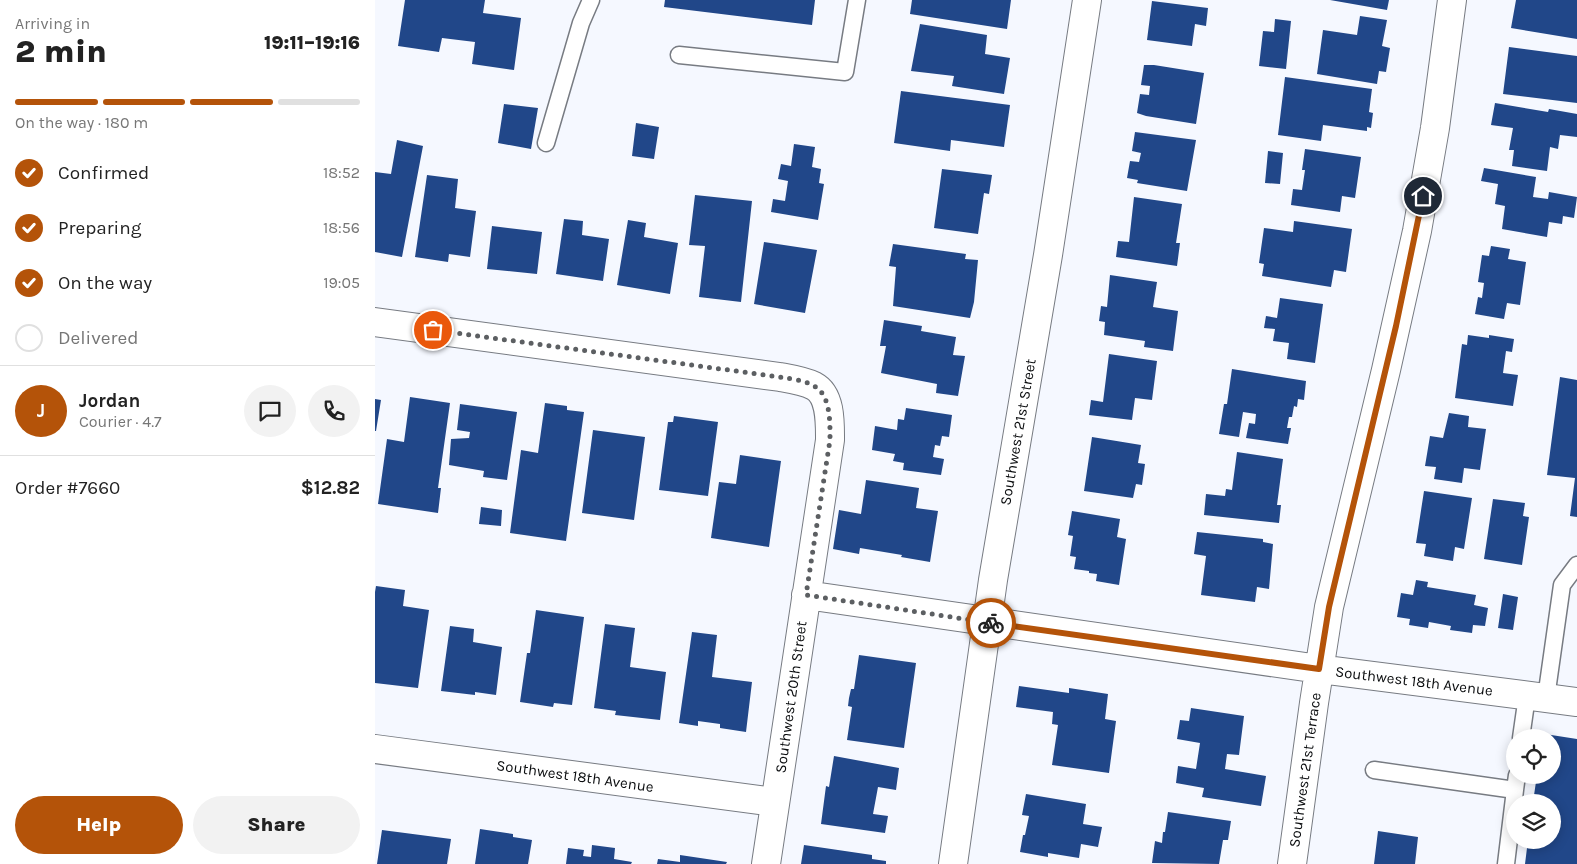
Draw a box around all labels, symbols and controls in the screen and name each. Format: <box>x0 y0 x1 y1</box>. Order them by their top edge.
text: Arriving in <box>15 14 90 33</box>
text: 19:11–19:16 <box>264 32 360 54</box>
text: 2 min <box>15 33 107 70</box>
text: On the way · 180 m <box>15 113 148 132</box>
icon: check <box>15 159 43 187</box>
text: Confirmed <box>58 162 149 184</box>
text: 18:52 <box>323 163 360 182</box>
pin <box>1402 175 1444 217</box>
icon: home <box>1409 182 1437 210</box>
icon: check <box>15 214 43 242</box>
text: Preparing <box>58 217 141 239</box>
text: 18:56 <box>323 218 360 237</box>
icon: check <box>15 269 43 297</box>
text: On the way <box>58 272 152 294</box>
text: 19:05 <box>323 273 360 292</box>
pin <box>412 309 454 351</box>
icon: bag <box>419 316 447 344</box>
text: Delivered <box>58 327 138 349</box>
street label: Southwest 21st Street <box>996 357 1040 507</box>
button: chat <box>244 385 296 437</box>
button: phone <box>308 385 360 437</box>
text: Jordan <box>79 390 140 412</box>
text: J <box>37 400 45 422</box>
text: Courier · 4.7 <box>79 412 162 431</box>
text: Order #7660 <box>15 477 120 499</box>
text: $12.82 <box>301 477 360 499</box>
courier <box>966 598 1016 648</box>
icon: bike <box>977 609 1005 637</box>
street label: Southwest 20th Street <box>771 619 811 774</box>
street label: Southwest 18th Avenue <box>1334 662 1494 700</box>
street label: Southwest 21st Terrace <box>1285 691 1325 849</box>
map controls <box>1506 729 1561 849</box>
button: locate <box>1506 729 1561 784</box>
street label: Southwest 18th Avenue <box>495 756 655 796</box>
button: layers <box>1506 794 1561 849</box>
button: Help <box>15 796 183 854</box>
button: Share <box>193 796 360 854</box>

